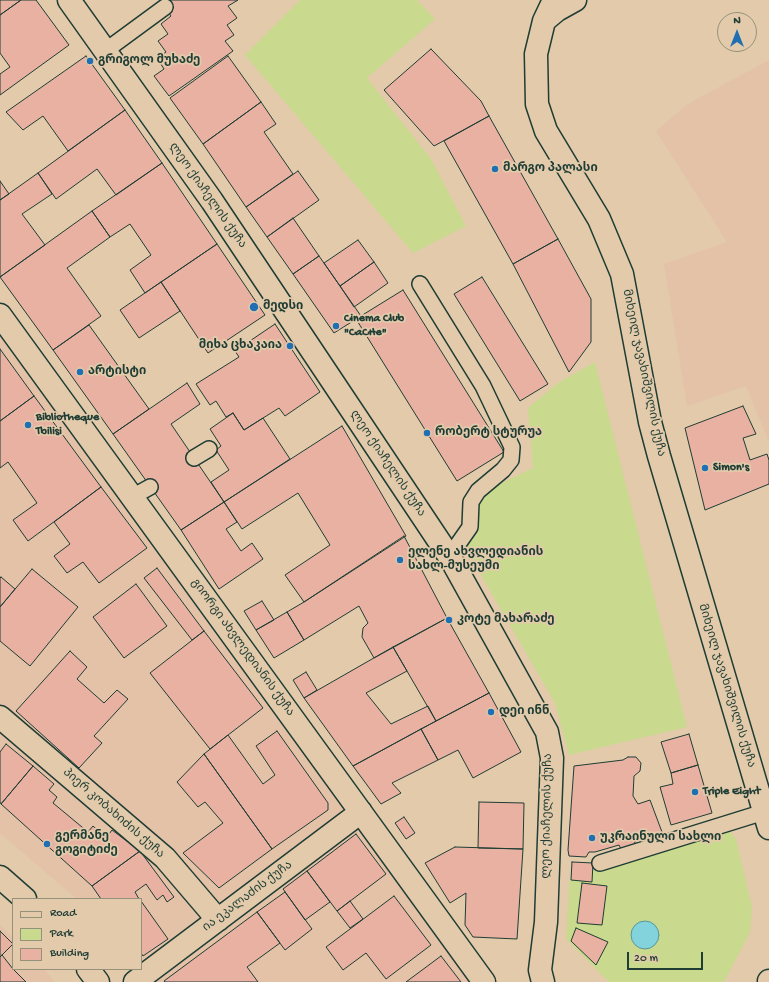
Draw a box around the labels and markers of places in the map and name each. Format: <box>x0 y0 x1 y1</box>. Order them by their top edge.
place label: გრიგოლ მუხაძე <box>98 54 200 68</box>
marker: გრიგოლ მუხაძე <box>85 56 95 66</box>
place label: მარგო პალასი <box>503 162 598 176</box>
marker: მარგო პალასი <box>490 164 500 174</box>
place label: მედსი <box>263 300 303 314</box>
marker: მედსი <box>248 301 260 313</box>
place label: Cinema Club "CaCHe" <box>344 312 404 340</box>
marker: Cinema Club "CaCHe" <box>331 321 341 331</box>
place label: მიხა ცხაკაია <box>199 339 282 353</box>
marker: მიხა ცხაკაია <box>285 341 295 351</box>
place label: არტისტი <box>88 365 146 379</box>
marker: არტისტი <box>75 367 85 377</box>
place label: Bibliotheque Tbilisi <box>36 411 99 439</box>
marker: Bibliotheque Tbilisi <box>23 420 33 430</box>
place label: რობერტ სტურუა <box>435 426 542 440</box>
marker: რობერტ სტურუა <box>422 428 432 438</box>
place label: Simon's <box>713 461 749 475</box>
marker: Simon's <box>700 463 710 473</box>
place label: ელენე ახვლედიანის სახლ-მუსეუმი <box>408 546 543 574</box>
marker: ელენე ახვლედიანის სახლ-მუსეუმი <box>395 555 405 565</box>
place label: კოტე მახარაძე <box>457 613 555 627</box>
marker: კოტე მახარაძე <box>444 615 454 625</box>
place label: დეი ინნ <box>499 705 549 719</box>
marker: დეი ინნ <box>486 707 496 717</box>
place label: Triple Eight <box>703 785 760 799</box>
marker: Triple Eight <box>690 787 700 797</box>
place label: გერმანე გოგიტიძე <box>55 830 118 858</box>
place label: უკრაინული სახლი <box>600 831 721 845</box>
marker: უკრაინული სახლი <box>587 833 597 843</box>
marker: გერმანე გოგიტიძე <box>42 839 52 849</box>

